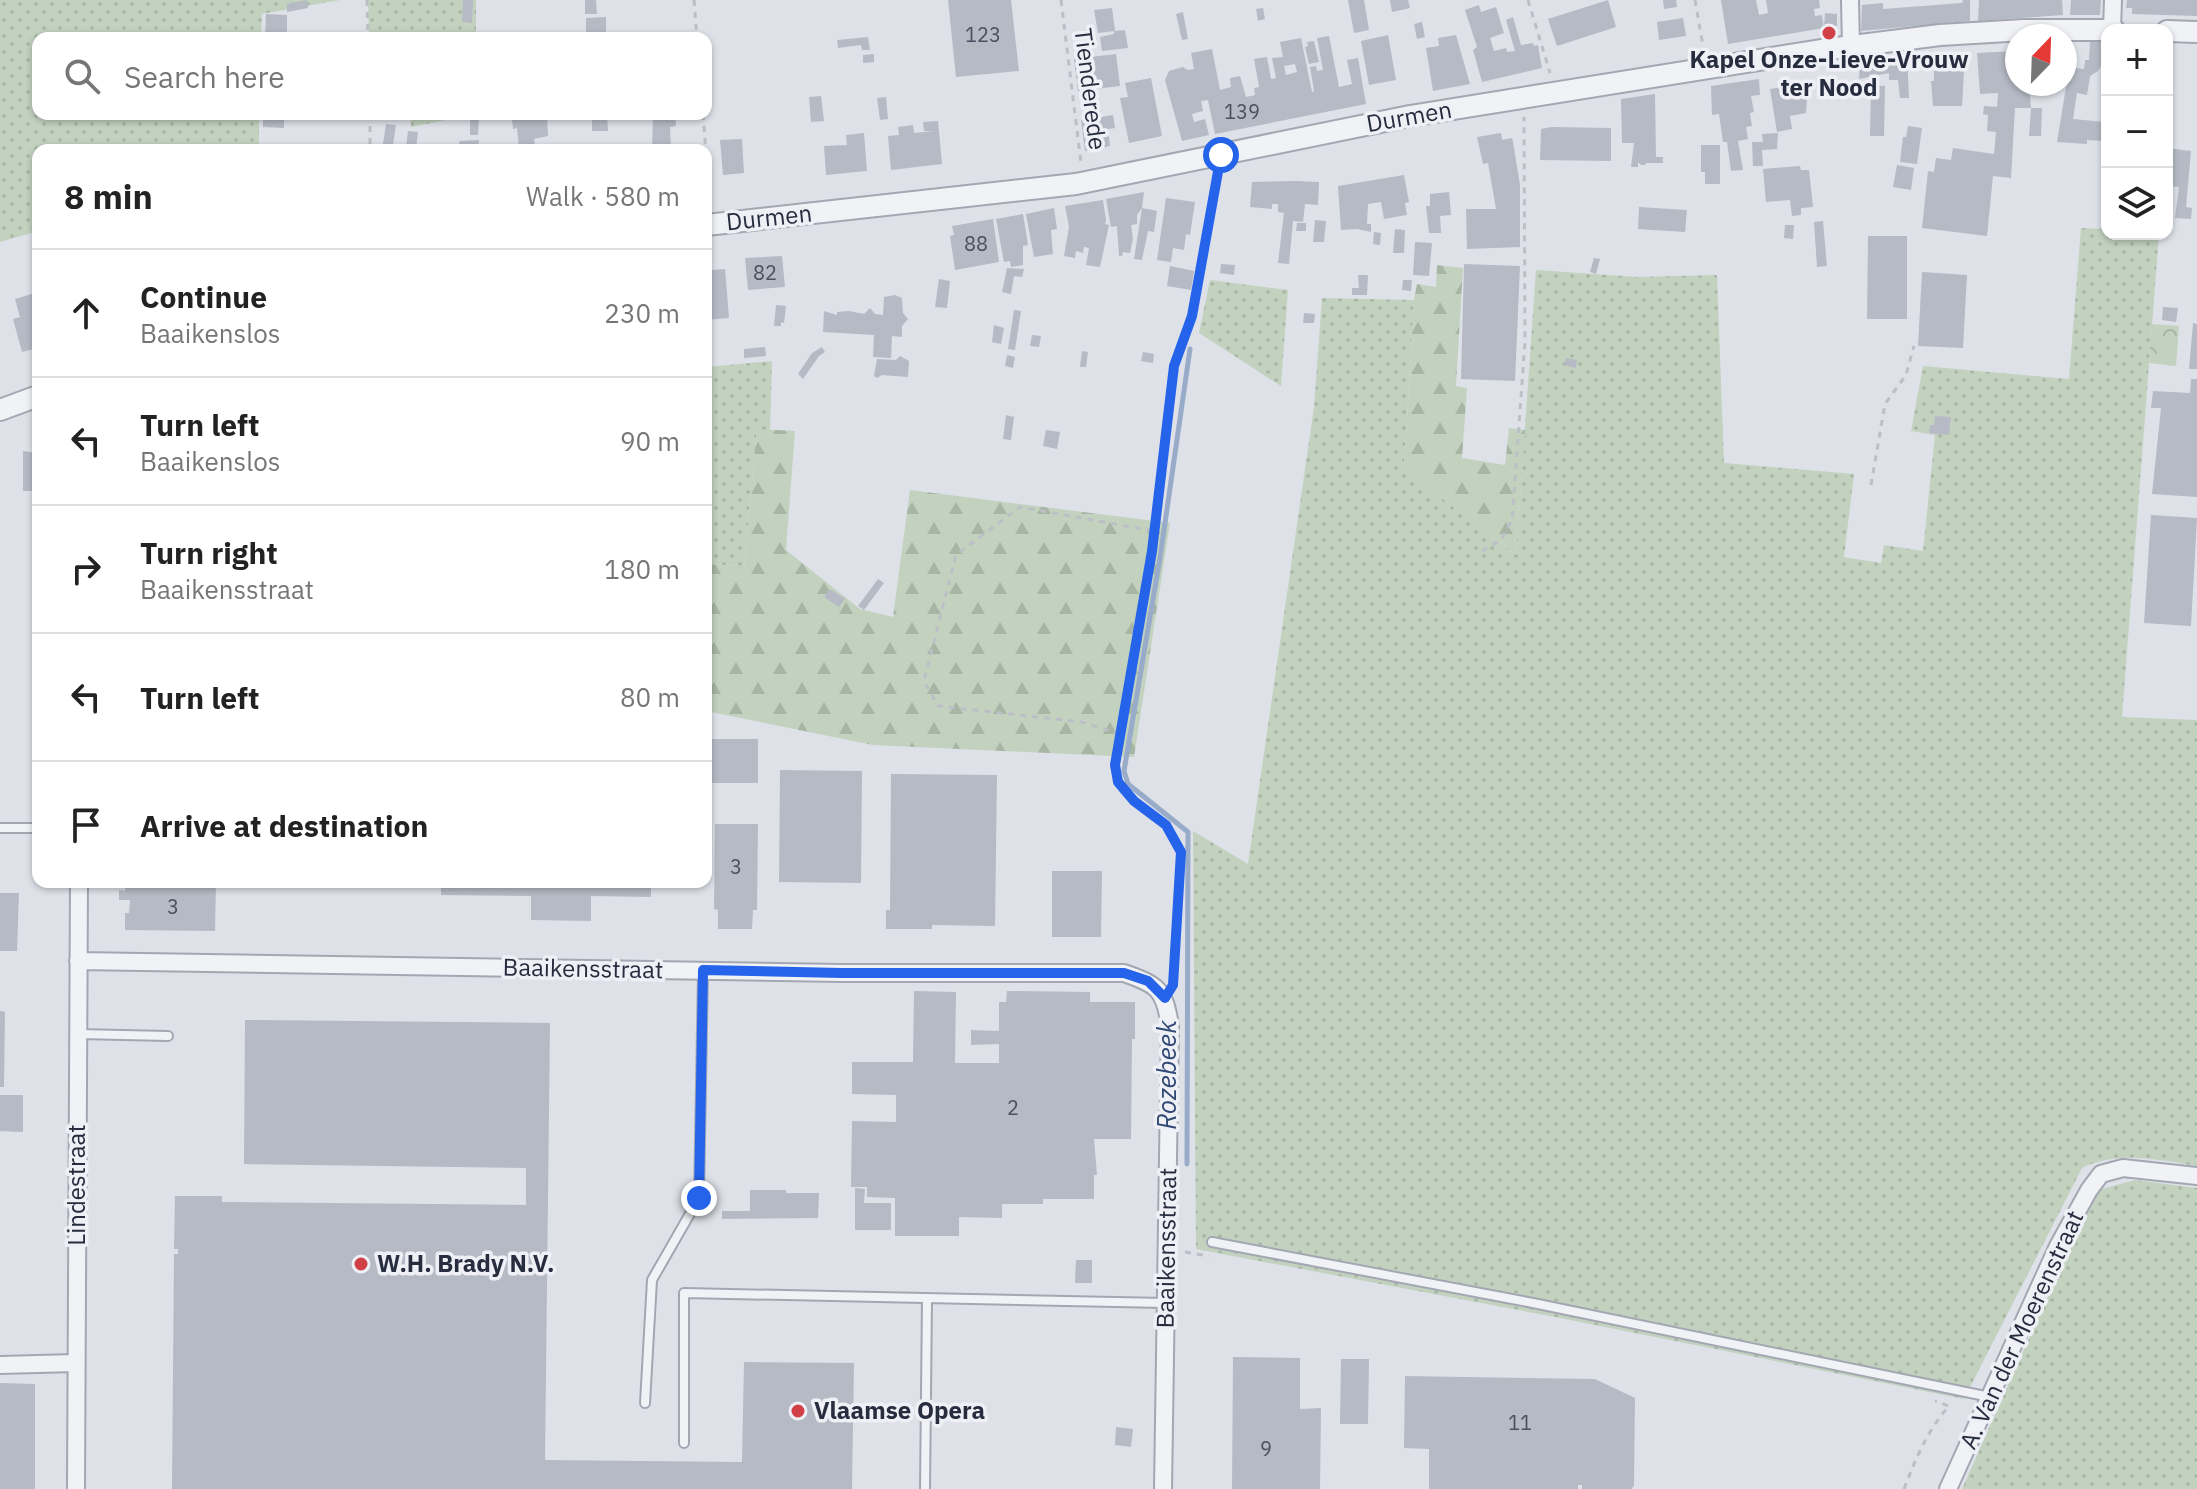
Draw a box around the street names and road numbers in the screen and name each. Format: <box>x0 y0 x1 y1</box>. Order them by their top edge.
street label: Tienderede <box>1068 26 1114 152</box>
street label: Durmen <box>1364 93 1454 139</box>
street label: Durmen <box>724 197 813 237</box>
street label: Baaikensstraat <box>502 951 664 985</box>
street label: Lindestraat <box>60 1124 92 1246</box>
street label: Baaikensstraat <box>1149 1167 1183 1329</box>
street label: A. Van der Moerenstraat <box>1952 1205 2090 1454</box>

